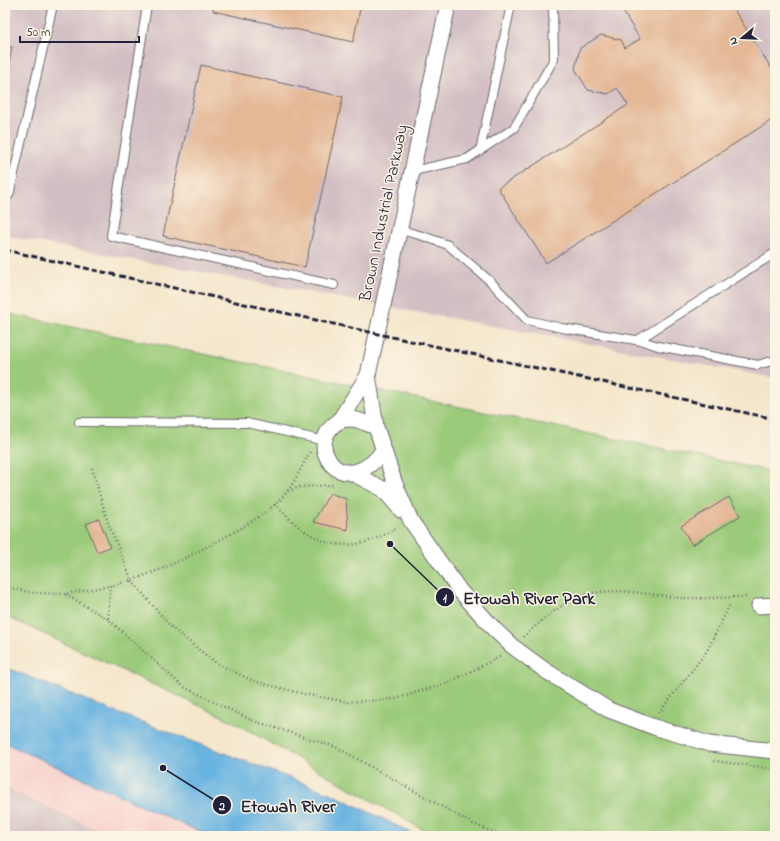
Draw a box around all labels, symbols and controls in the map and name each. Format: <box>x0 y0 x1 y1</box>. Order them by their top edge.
scale bar <box>20 18 139 44</box>
north arrow <box>722 18 762 58</box>
text: 50 m <box>26 24 50 42</box>
text: N <box>725 35 742 47</box>
street label: Brown Industrial Parkway <box>353 122 416 305</box>
callout: Etowah River Park <box>435 582 603 612</box>
text: Etowah River Park <box>463 587 596 613</box>
text: 1 <box>443 590 447 608</box>
callout: Etowah River <box>212 790 343 820</box>
text: Etowah River <box>240 795 336 821</box>
text: 2 <box>218 798 225 816</box>

